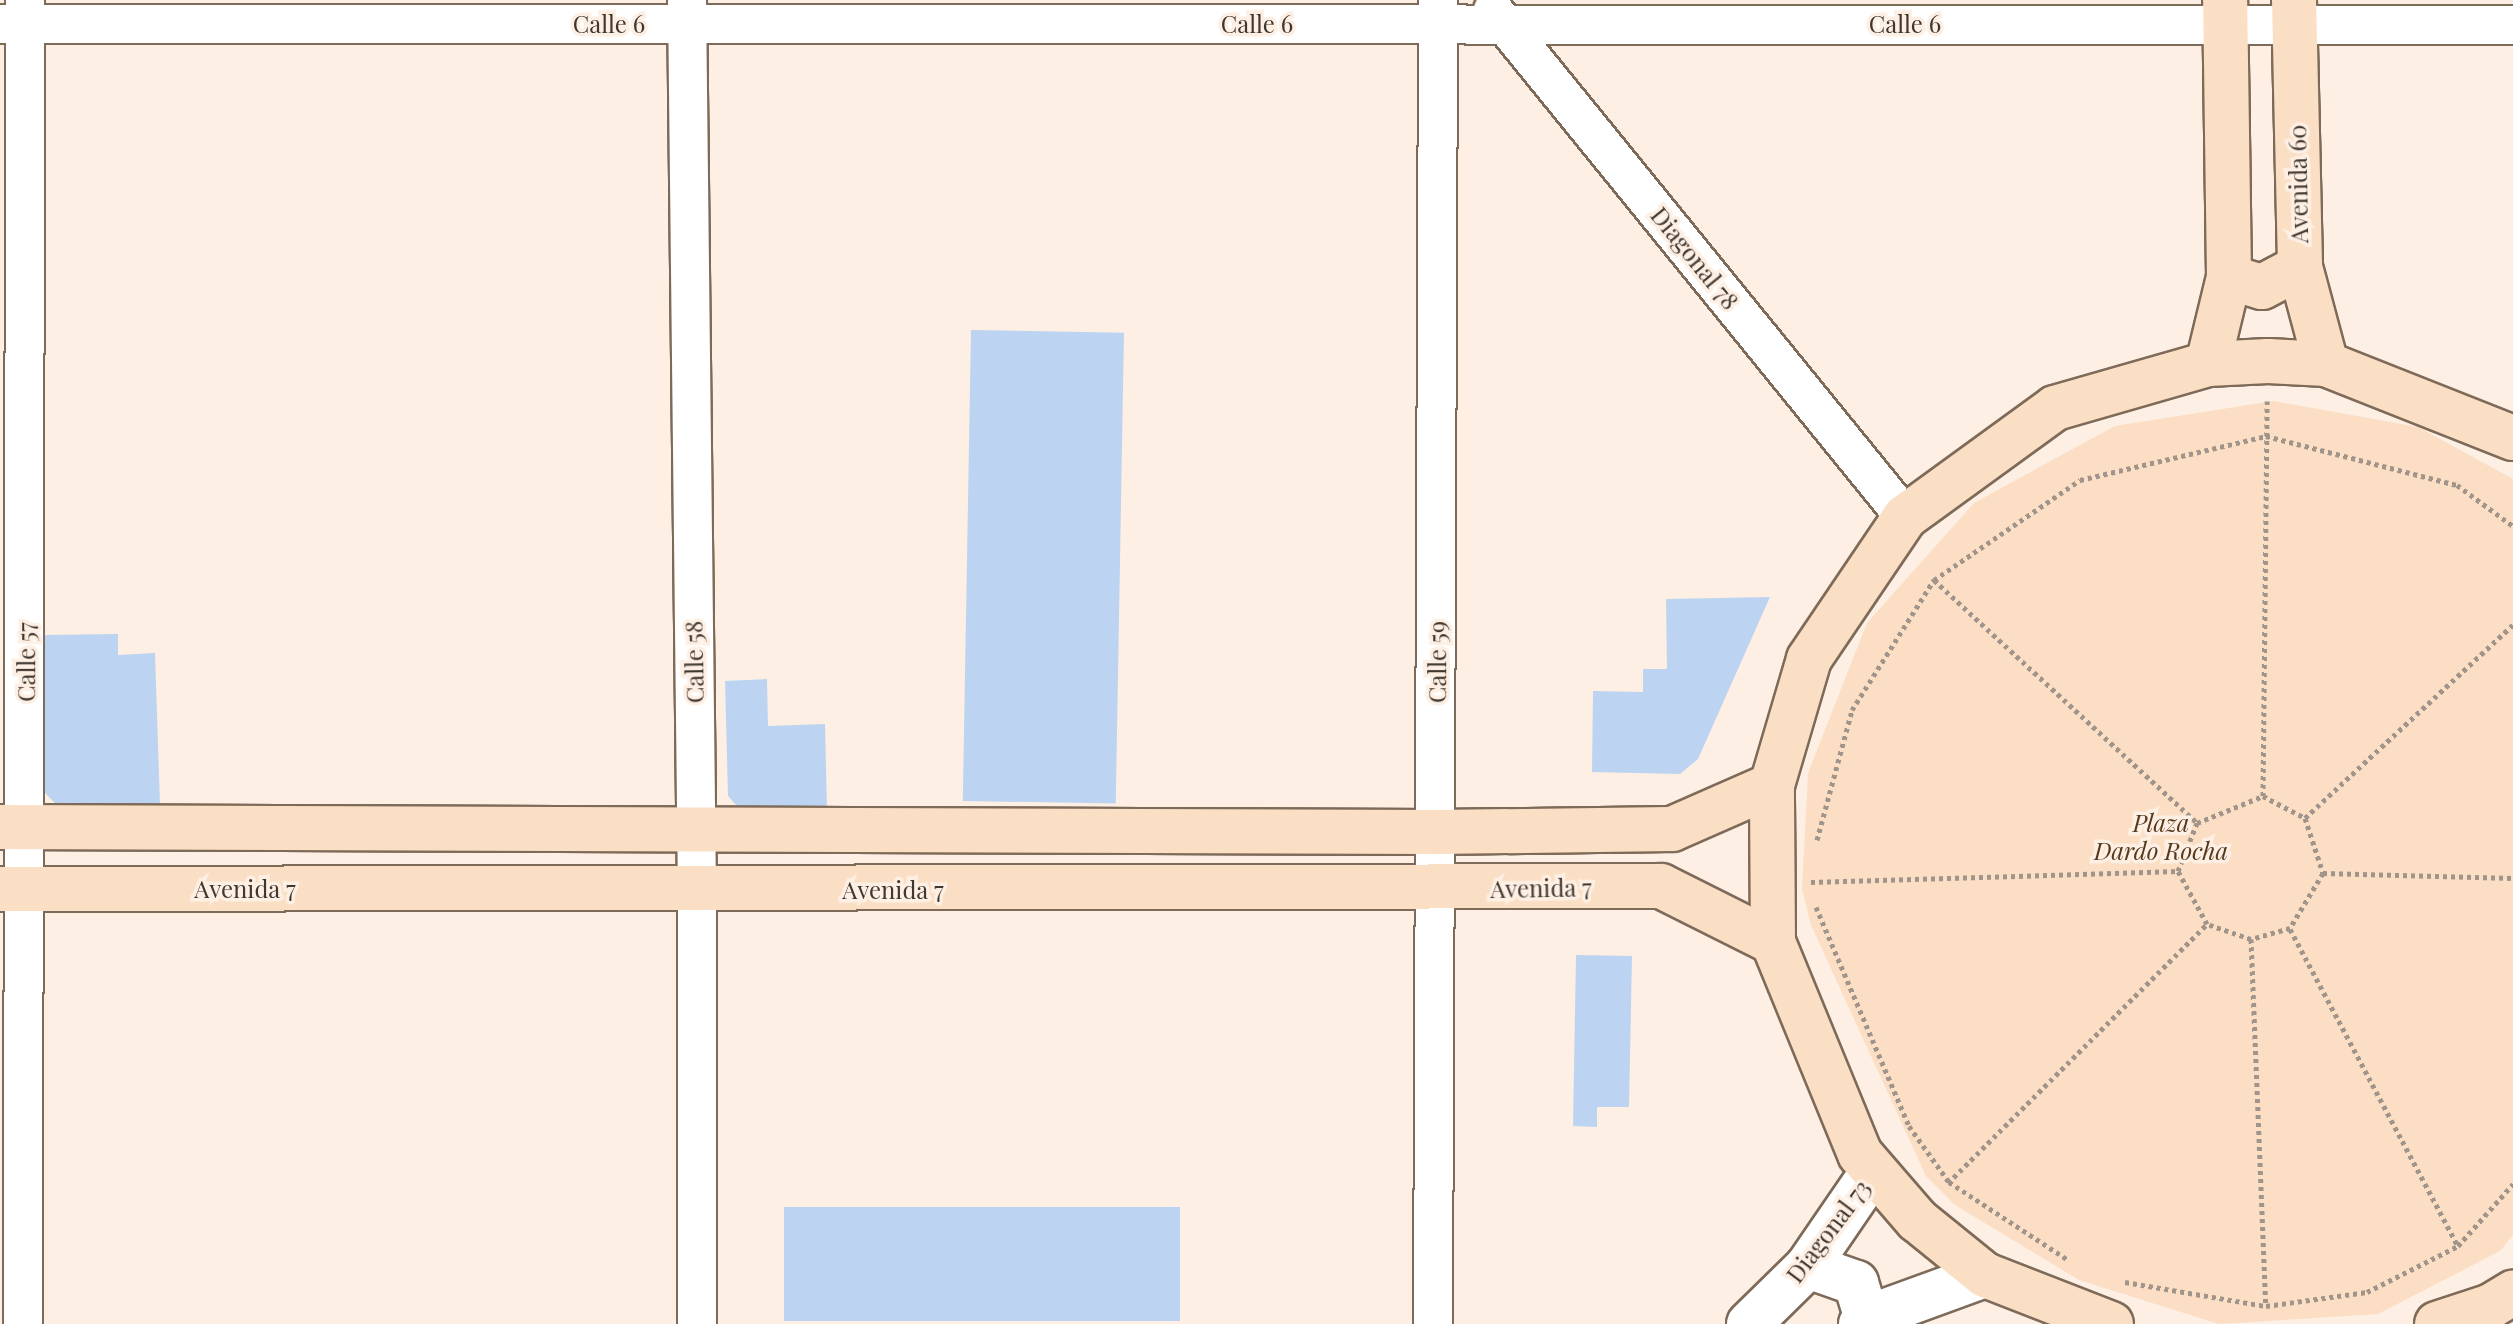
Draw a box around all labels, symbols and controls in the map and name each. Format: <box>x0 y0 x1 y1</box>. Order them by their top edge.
street label: Calle 6 <box>573 10 645 38</box>
street label: Calle 6 <box>1221 10 1293 38</box>
street label: Calle 6 <box>1869 10 1941 38</box>
street label: Avenida 60 <box>2283 124 2313 244</box>
street label: Diagonal 78 <box>1645 201 1745 315</box>
street label: Calle 58 <box>679 620 709 704</box>
street label: Calle 59 <box>1423 621 1451 703</box>
street label: Calle 57 <box>12 622 40 702</box>
park label: Plaza Dardo Rocha <box>2094 809 2228 865</box>
street label: Avenida 7 <box>1490 873 1592 903</box>
street label: Avenida 7 <box>194 875 296 903</box>
street label: Avenida 7 <box>842 876 944 904</box>
street label: Diagonal 73 <box>1780 1174 1876 1288</box>

